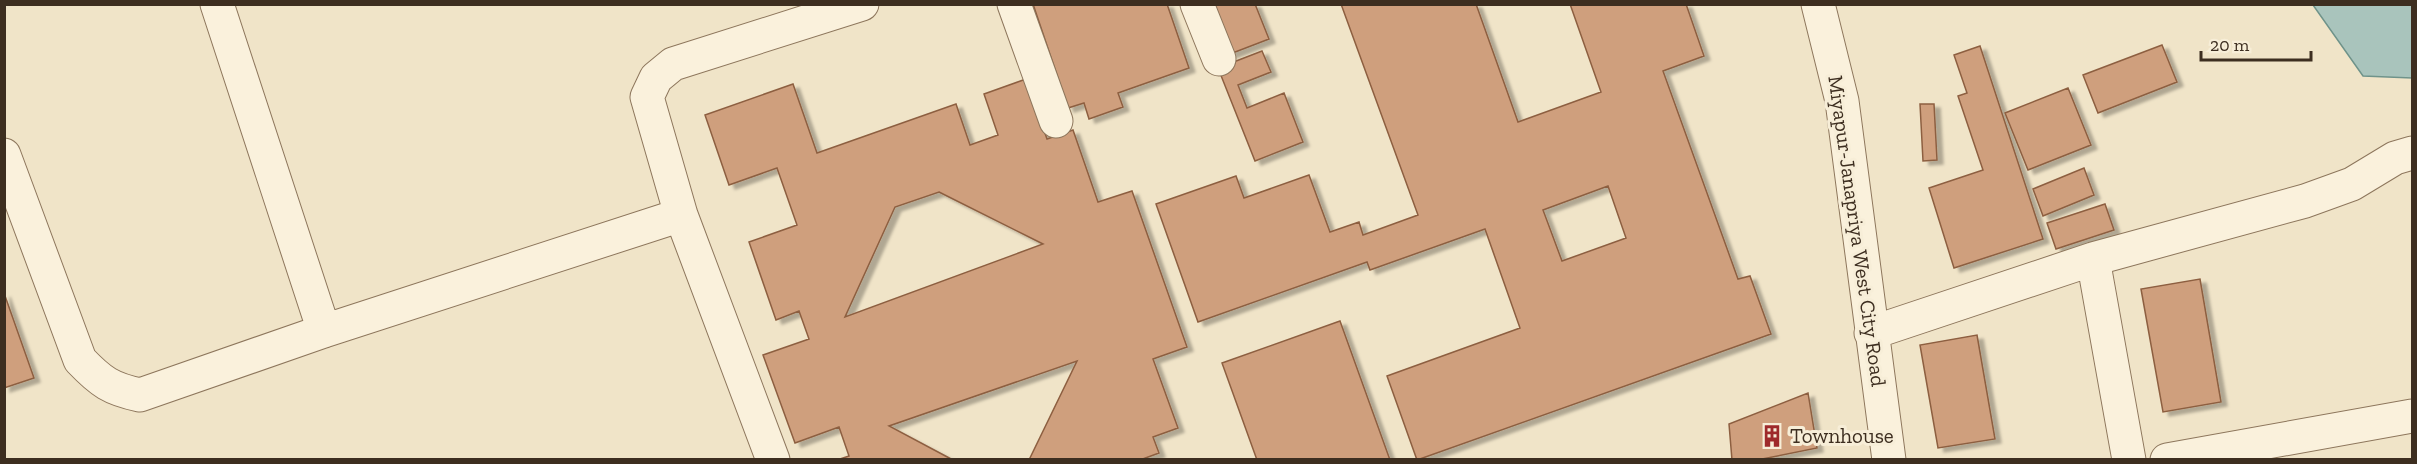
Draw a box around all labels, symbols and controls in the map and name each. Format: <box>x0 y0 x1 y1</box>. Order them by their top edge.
scale bar <box>2201 24 2310 62</box>
text: 20 m <box>2210 34 2250 56</box>
street label: Miyapur-Janapriya West City Road <box>1823 74 1892 389</box>
building icon: Townhouse <box>1759 423 1785 449</box>
place label: Townhouse <box>1790 423 1894 448</box>

